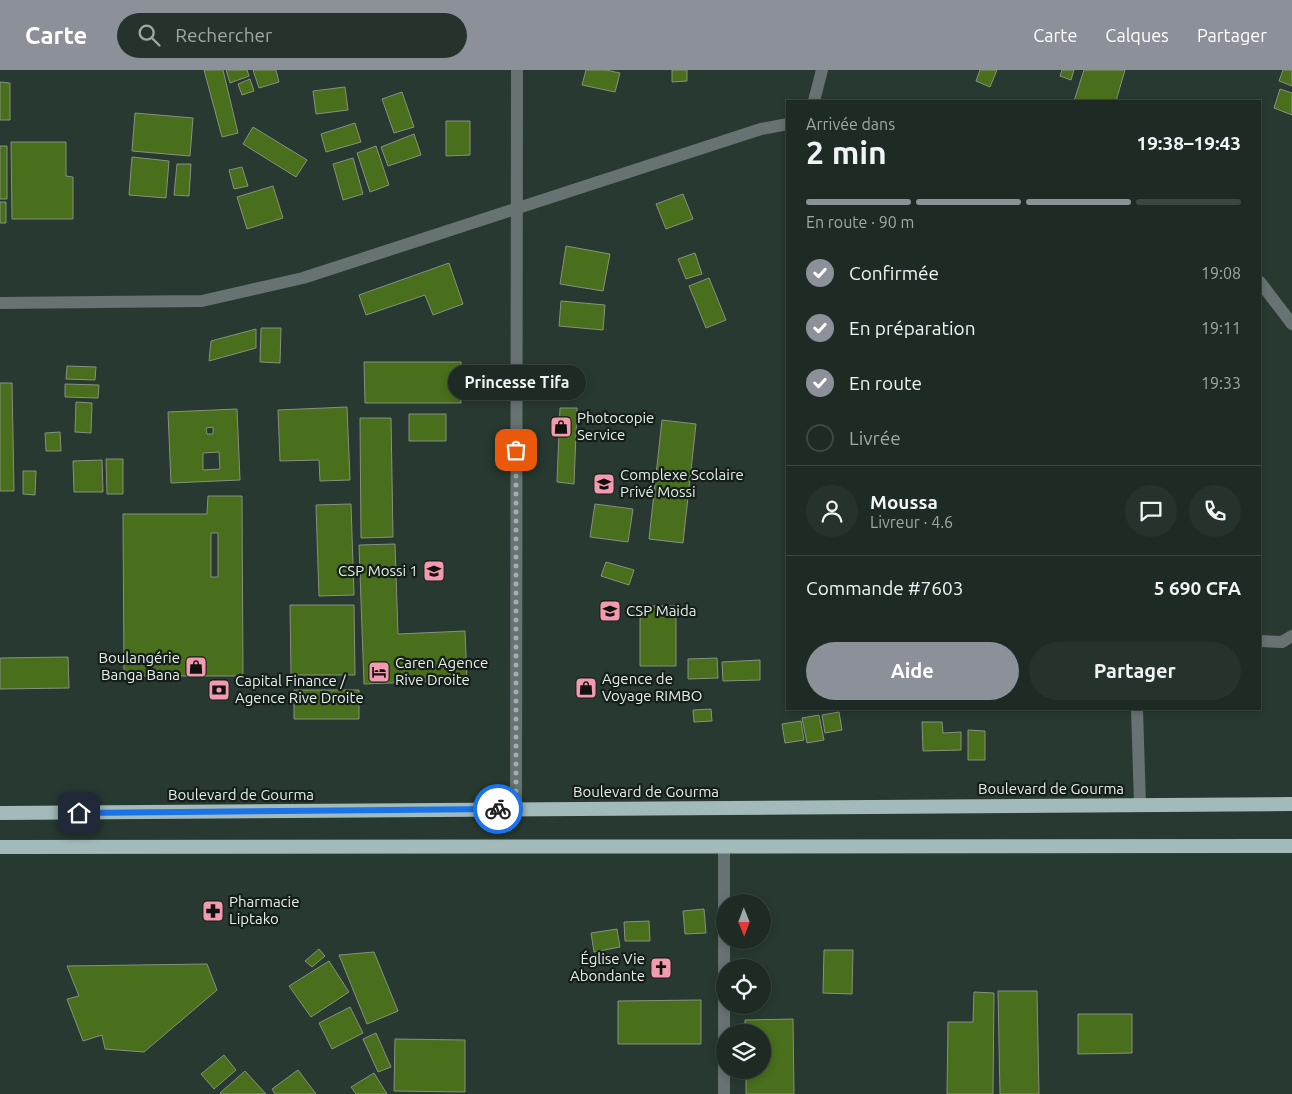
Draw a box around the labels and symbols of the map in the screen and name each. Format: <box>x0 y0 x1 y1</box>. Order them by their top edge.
callout: Princesse Tifa <box>447 365 585 400</box>
place label: Photocopie Service <box>577 409 654 443</box>
shop icon: Photocopie Service <box>549 415 573 439</box>
pin <box>495 429 537 471</box>
place label: Complexe Scolaire Privé Mossi <box>620 466 744 500</box>
school or university icon: Complexe Scolaire Privé Mossi <box>592 472 616 496</box>
school or university icon: CSP Mossi 1 <box>422 559 446 583</box>
place label: CSP Mossi 1 <box>338 562 418 579</box>
school or university icon: CSP Maida <box>598 599 622 623</box>
place label: CSP Maida <box>626 602 697 619</box>
place label: Boulangérie Banga Bana <box>98 649 180 683</box>
place label: Caren Agence Rive Droite <box>395 654 488 688</box>
shop icon: Boulangérie Banga Bana <box>184 655 208 679</box>
hotel icon: Caren Agence Rive Droite <box>367 660 391 684</box>
place label: Agence de Voyage RIMBO <box>602 670 702 704</box>
place label: Capital Finance / Agence Rive Droite <box>235 672 364 706</box>
shop icon: Agence de Voyage RIMBO <box>574 676 598 700</box>
bank icon: Capital Finance / Agence Rive Droite <box>207 678 231 702</box>
street label: Boulevard de Gourma <box>978 780 1124 797</box>
street label: Boulevard de Gourma <box>573 783 719 800</box>
courier <box>473 784 523 834</box>
street label: Boulevard de Gourma <box>168 786 314 803</box>
pin <box>58 792 100 834</box>
place label: Pharmacie Liptako <box>229 893 300 927</box>
north arrow <box>716 894 771 949</box>
pharmacy icon: Pharmacie Liptako <box>201 899 225 923</box>
place label: Église Vie Abondante <box>570 950 645 984</box>
church icon: Église Vie Abondante <box>649 956 673 980</box>

